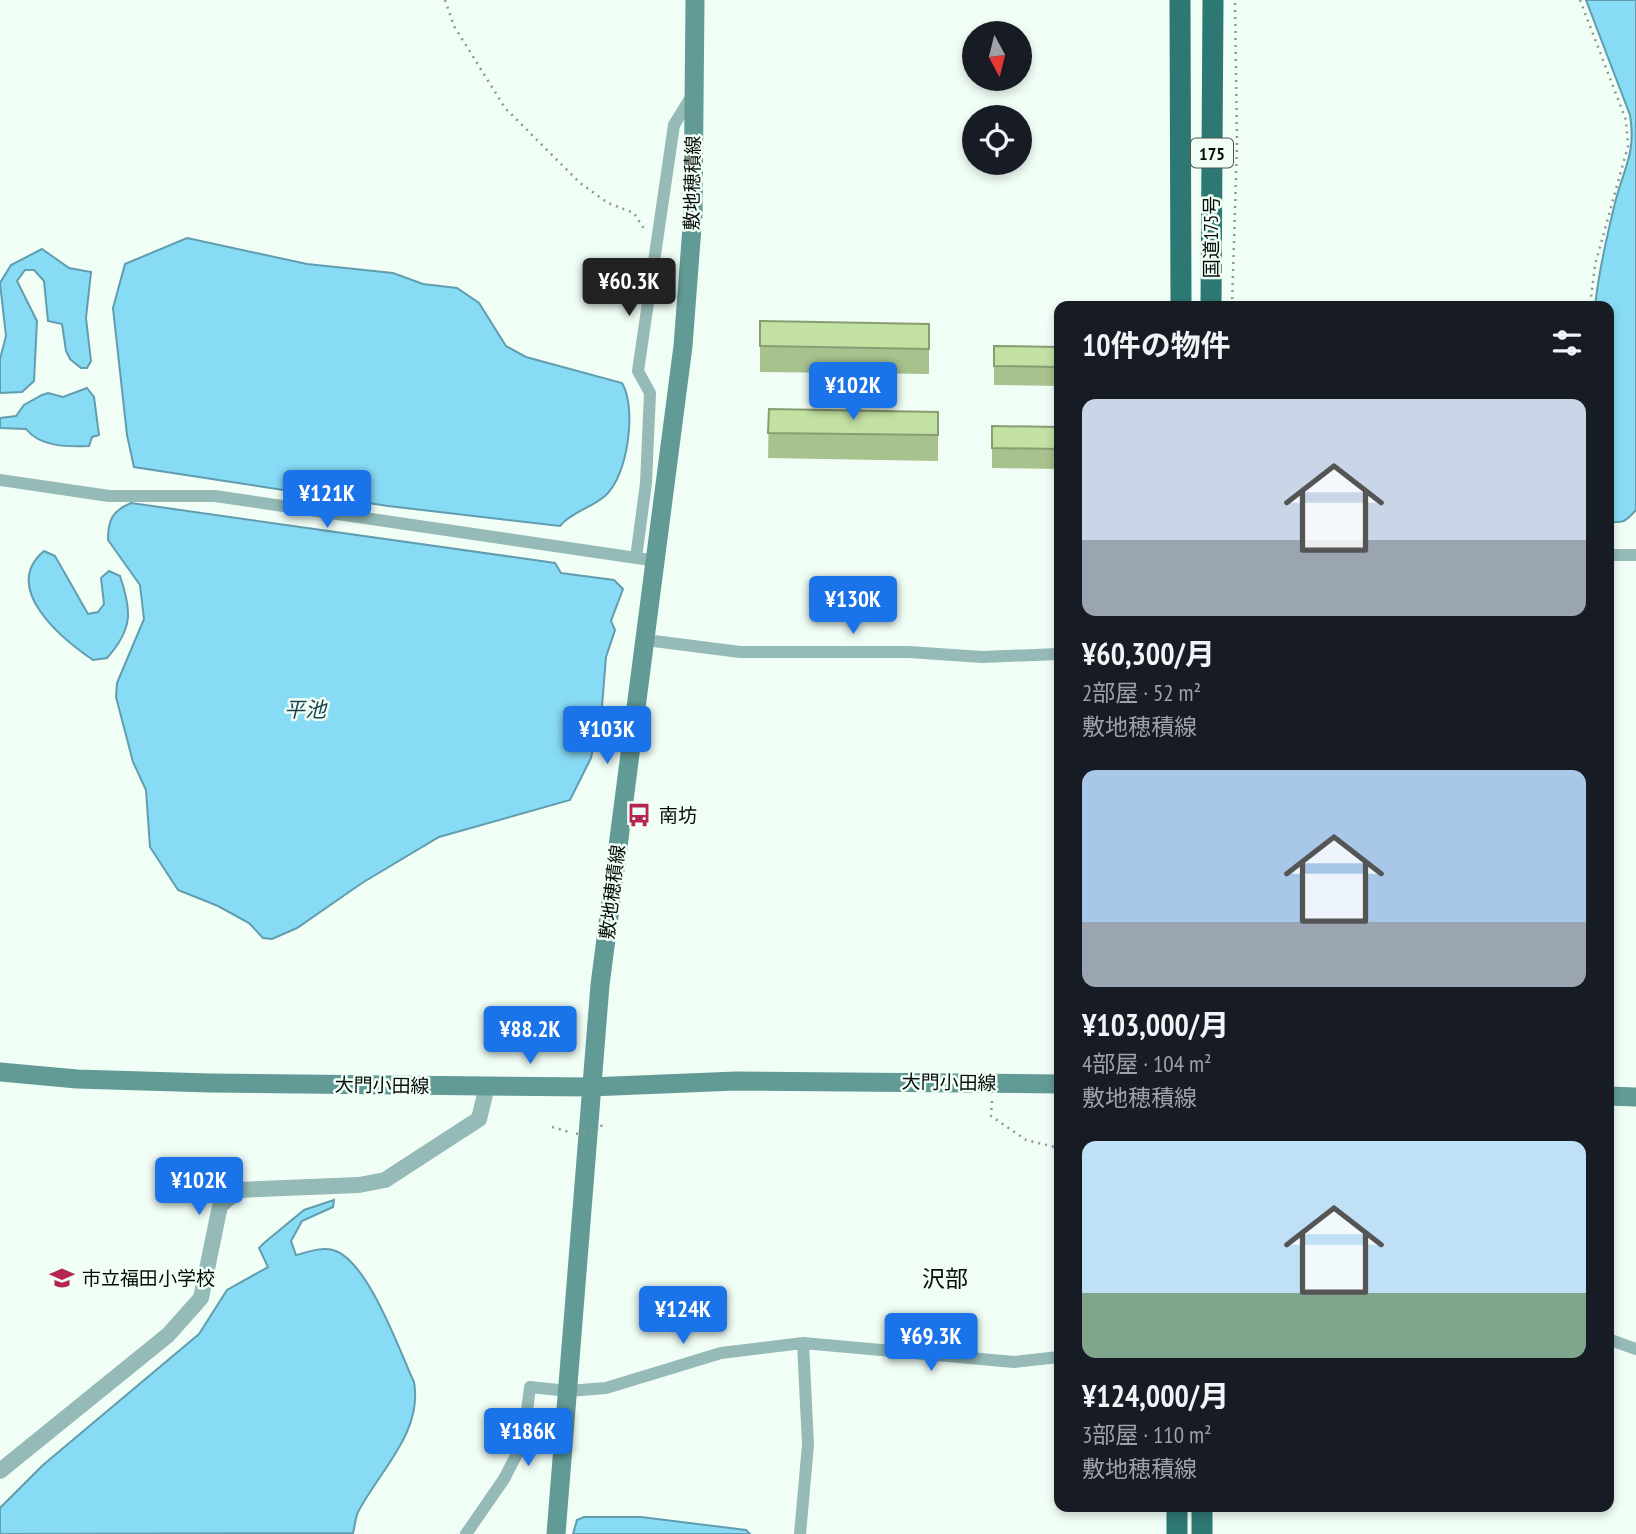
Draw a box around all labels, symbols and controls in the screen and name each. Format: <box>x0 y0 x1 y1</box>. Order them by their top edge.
north arrow <box>962 21 1032 91</box>
map controls <box>962 21 1032 175</box>
button: locate <box>962 105 1032 175</box>
street label: 敷地穂積線 <box>679 135 705 231</box>
road number: 175 <box>1191 138 1233 168</box>
street label: 国道175号 <box>1199 196 1223 278</box>
pin: ¥60.3K <box>572 258 686 318</box>
text: ¥60.3K <box>599 266 659 295</box>
icon: filters <box>1548 324 1586 362</box>
text: 10件の物件 <box>1082 325 1231 364</box>
pin: ¥102K <box>804 362 902 422</box>
text: ¥102K <box>825 370 881 399</box>
icon: home <box>1271 445 1397 571</box>
pin: ¥121K <box>278 470 376 530</box>
text: ¥121K <box>299 478 355 507</box>
pin: ¥130K <box>804 576 902 636</box>
text: ¥130K <box>825 584 881 613</box>
text: ¥60,300/月 <box>1082 634 1215 673</box>
text: 2部屋 · 52 m² <box>1082 678 1201 707</box>
water label: 平池 <box>284 696 328 723</box>
pin: ¥103K <box>558 706 656 766</box>
text: 敷地穂積線 <box>1082 712 1197 741</box>
text: ¥103K <box>579 714 635 743</box>
bus stop icon: 南坊 <box>625 801 653 829</box>
place label: 南坊 <box>659 803 697 827</box>
icon: home <box>1271 816 1397 942</box>
street label: 敷地穂積線 <box>594 843 630 941</box>
text: ¥103,000/月 <box>1082 1005 1229 1044</box>
pin: ¥88.2K <box>473 1006 587 1066</box>
text: ¥88.2K <box>500 1014 560 1043</box>
text: 4部屋 · 104 m² <box>1082 1049 1212 1078</box>
street label: 大門小田線 <box>901 1069 997 1095</box>
street label: 大門小田線 <box>334 1072 430 1098</box>
text: 敷地穂積線 <box>1082 1083 1197 1112</box>
pin: ¥102K <box>150 1158 248 1217</box>
text: ¥102K <box>171 1165 227 1194</box>
icon: home <box>1271 1187 1397 1313</box>
school or university icon: 市立福田小学校 <box>48 1264 76 1292</box>
district label: 沢部 <box>922 1264 968 1293</box>
place label: 市立福田小学校 <box>82 1266 215 1290</box>
pin: ¥124K <box>634 1286 732 1346</box>
text: ¥124K <box>655 1294 711 1323</box>
pin: ¥69.3K <box>874 1314 988 1373</box>
text: ¥69.3K <box>901 1321 961 1350</box>
text: ¥124,000/月 <box>1082 1376 1229 1415</box>
pin: ¥186K <box>479 1408 577 1468</box>
text: ¥186K <box>500 1416 556 1445</box>
text: 3部屋 · 110 m² <box>1082 1420 1212 1449</box>
text: 敷地穂積線 <box>1082 1454 1197 1483</box>

